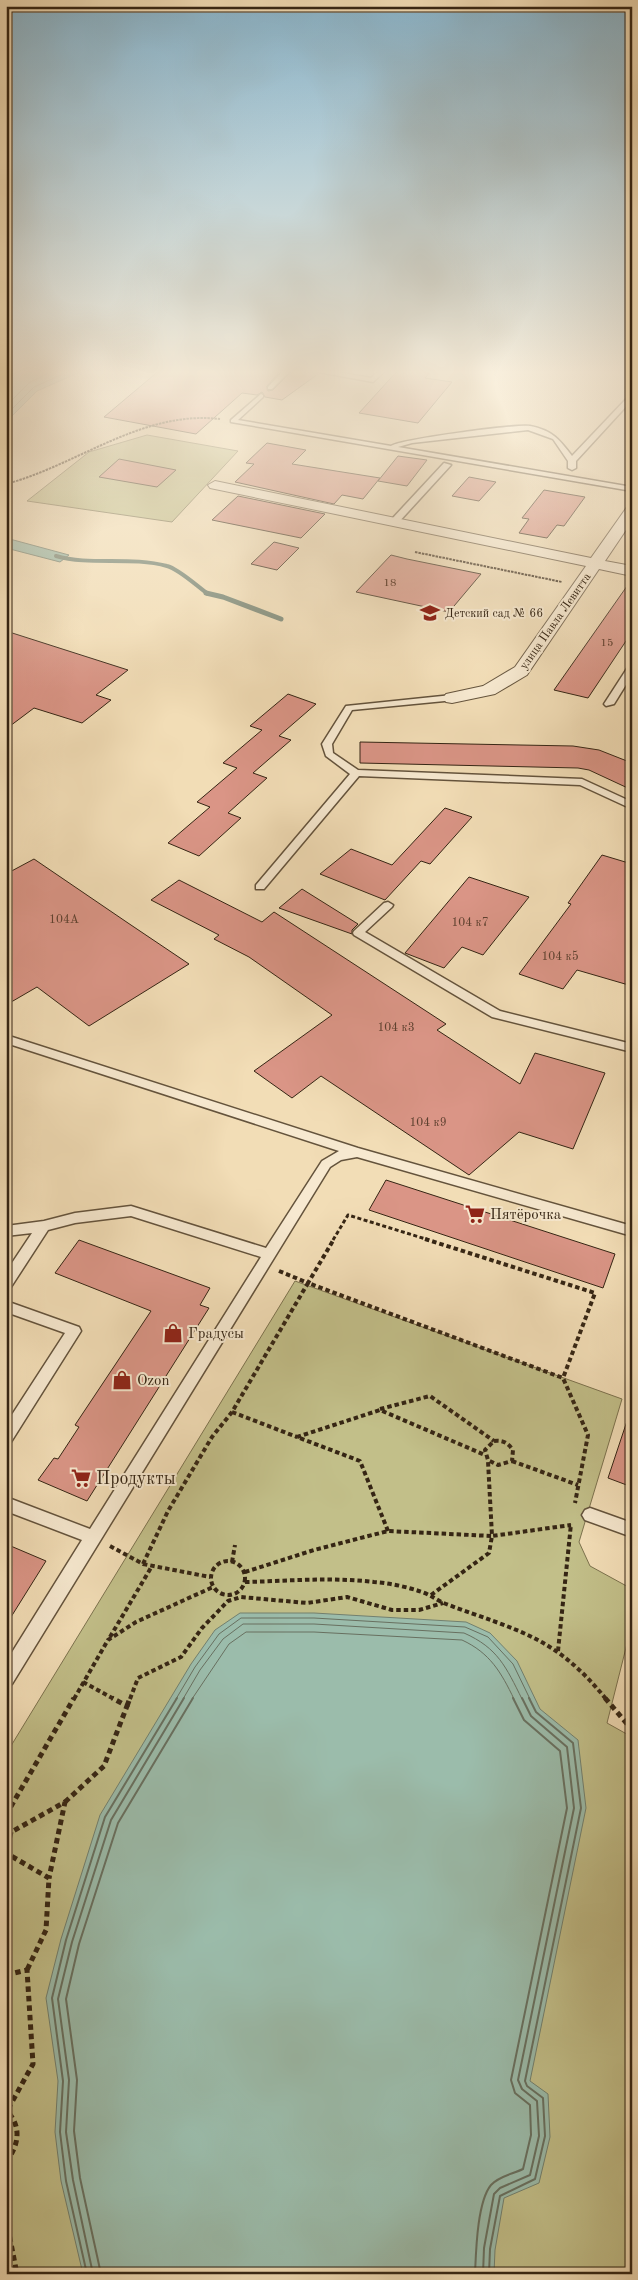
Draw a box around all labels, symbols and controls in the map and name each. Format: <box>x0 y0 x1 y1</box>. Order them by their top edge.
street label: улица Павла Левитта <box>518 571 594 672</box>
house number: 18 <box>384 578 396 589</box>
school or university icon: Детский сад № 66 <box>419 602 441 624</box>
place label: Детский сад № 66 <box>445 608 543 620</box>
house number: 15 <box>601 638 613 649</box>
house number: 104А <box>49 914 79 926</box>
house number: 104 к7 <box>451 917 489 929</box>
house number: 104 к5 <box>541 950 579 963</box>
house number: 104 к3 <box>377 1022 415 1034</box>
house number: 104 к9 <box>409 1117 447 1129</box>
supermarket icon: Пятёрочка <box>464 1203 486 1225</box>
place label: Пятёрочка <box>490 1208 562 1223</box>
shop icon: Градусы <box>162 1322 184 1344</box>
place label: Градусы <box>188 1327 244 1342</box>
shop icon: Ozon <box>111 1369 133 1391</box>
place label: Ozon <box>137 1374 170 1389</box>
supermarket icon: Продукты <box>70 1467 92 1489</box>
place label: Продукты <box>96 1470 176 1488</box>

